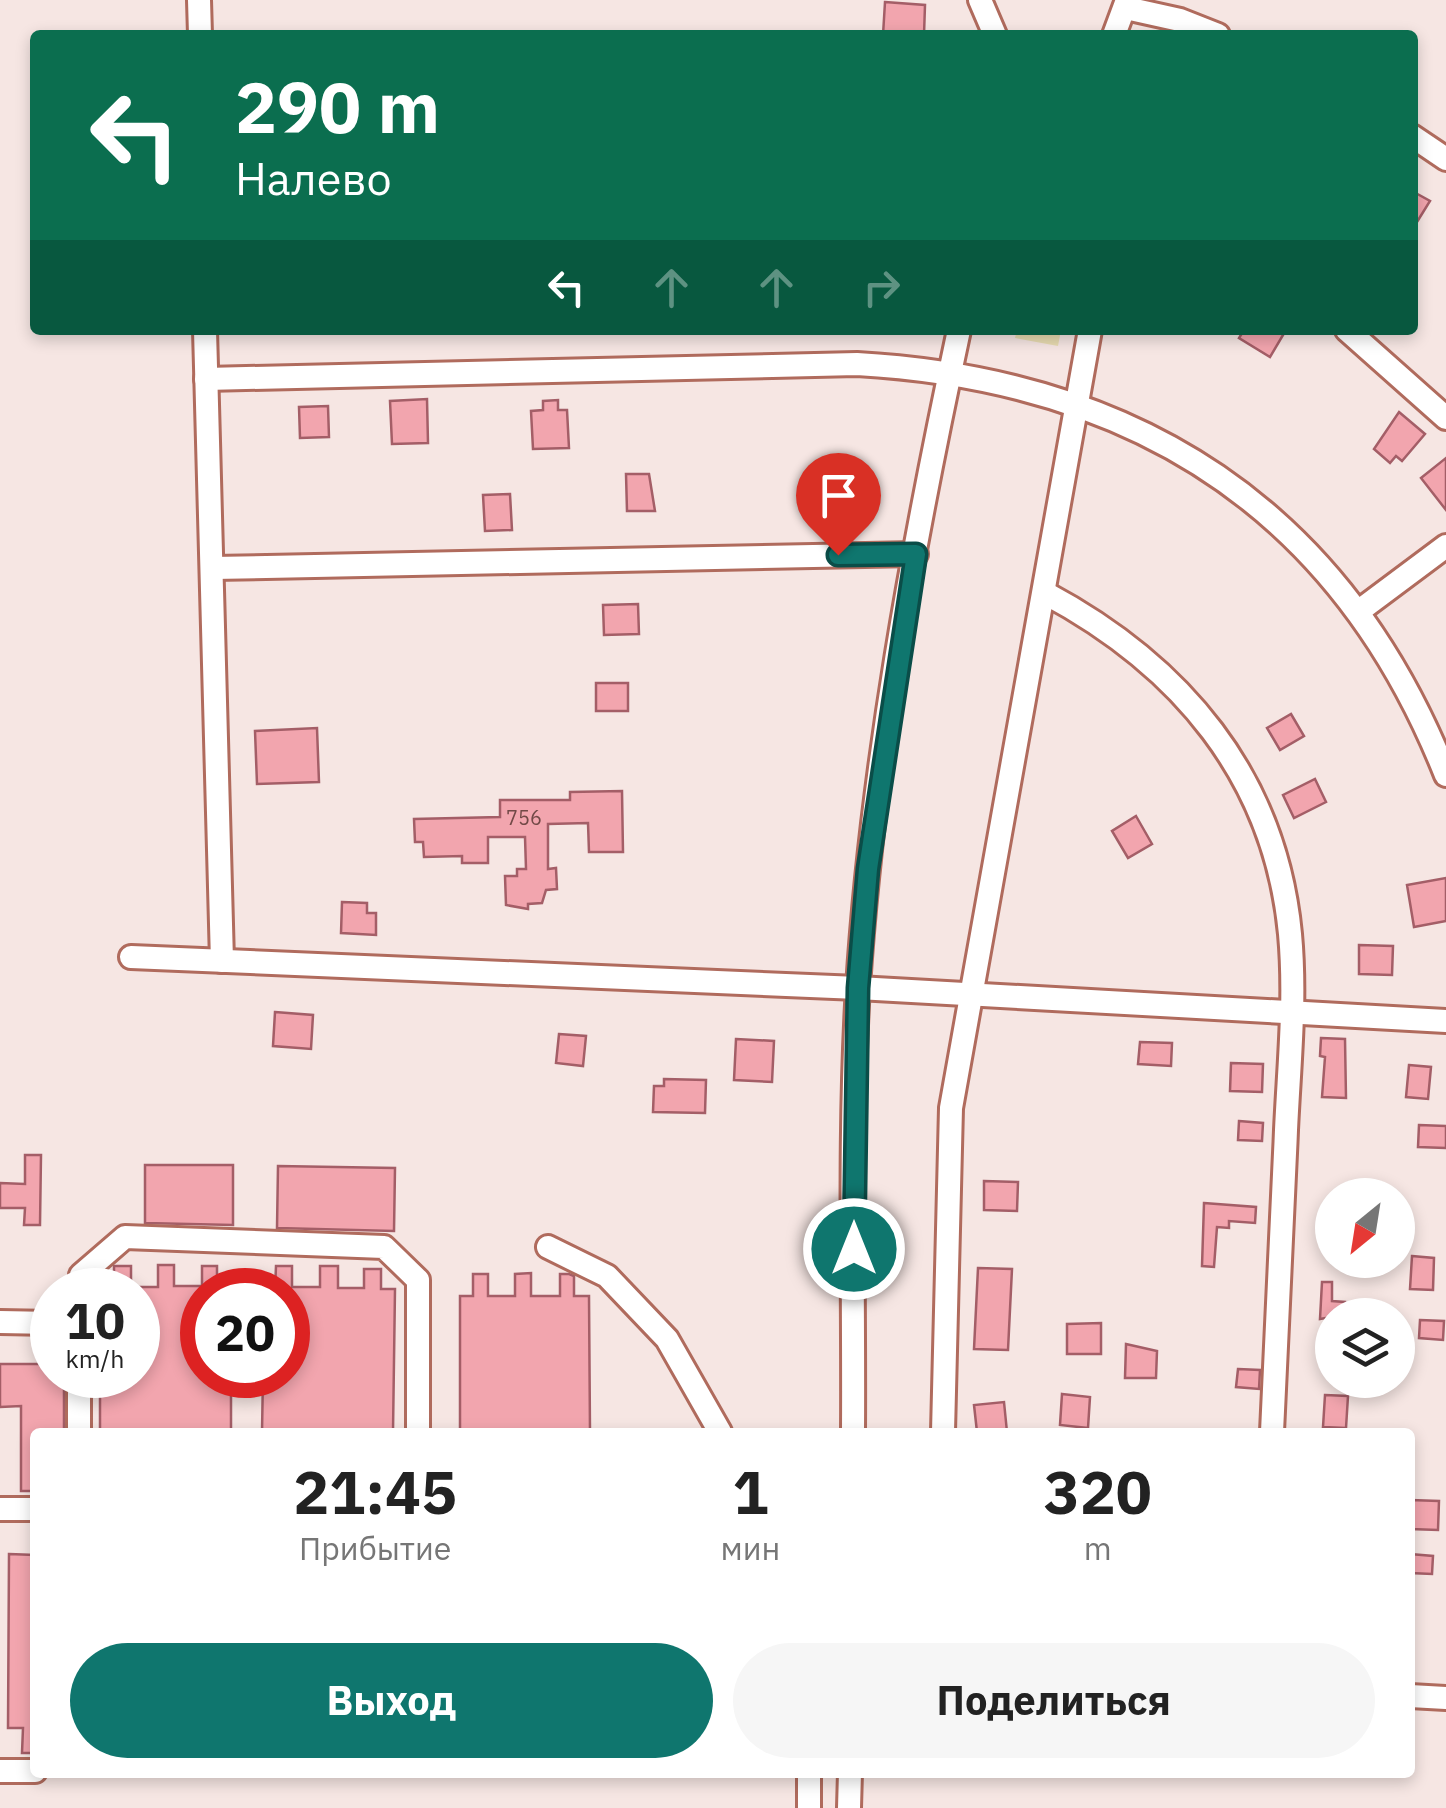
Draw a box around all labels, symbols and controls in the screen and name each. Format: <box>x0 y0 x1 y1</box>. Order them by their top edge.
text: 290 m <box>235 61 440 152</box>
icon: left <box>70 70 200 200</box>
text: Налево <box>235 149 392 207</box>
icon: left <box>539 260 594 315</box>
icon: ahead <box>644 260 699 315</box>
icon: ahead <box>749 260 804 315</box>
icon: right <box>854 260 909 315</box>
pin <box>796 453 881 556</box>
icon: arrive <box>811 468 866 523</box>
house number: 756 <box>506 804 542 831</box>
north arrow <box>1315 1178 1415 1278</box>
map controls <box>1315 1178 1415 1398</box>
position arrow <box>802 1197 906 1301</box>
speed limit sign: 20 <box>180 1268 310 1398</box>
text: 10 <box>65 1288 125 1353</box>
button: layers <box>1315 1298 1415 1398</box>
text: km/h <box>66 1342 124 1375</box>
text: 21:45 <box>293 1452 457 1531</box>
text: 1 <box>732 1452 768 1531</box>
text: 320 <box>1044 1452 1152 1531</box>
text: Прибытие <box>299 1527 451 1569</box>
text: мин <box>720 1527 780 1569</box>
text: m <box>1084 1527 1112 1569</box>
button: Выход <box>70 1643 713 1758</box>
button: Поделиться <box>733 1643 1375 1758</box>

